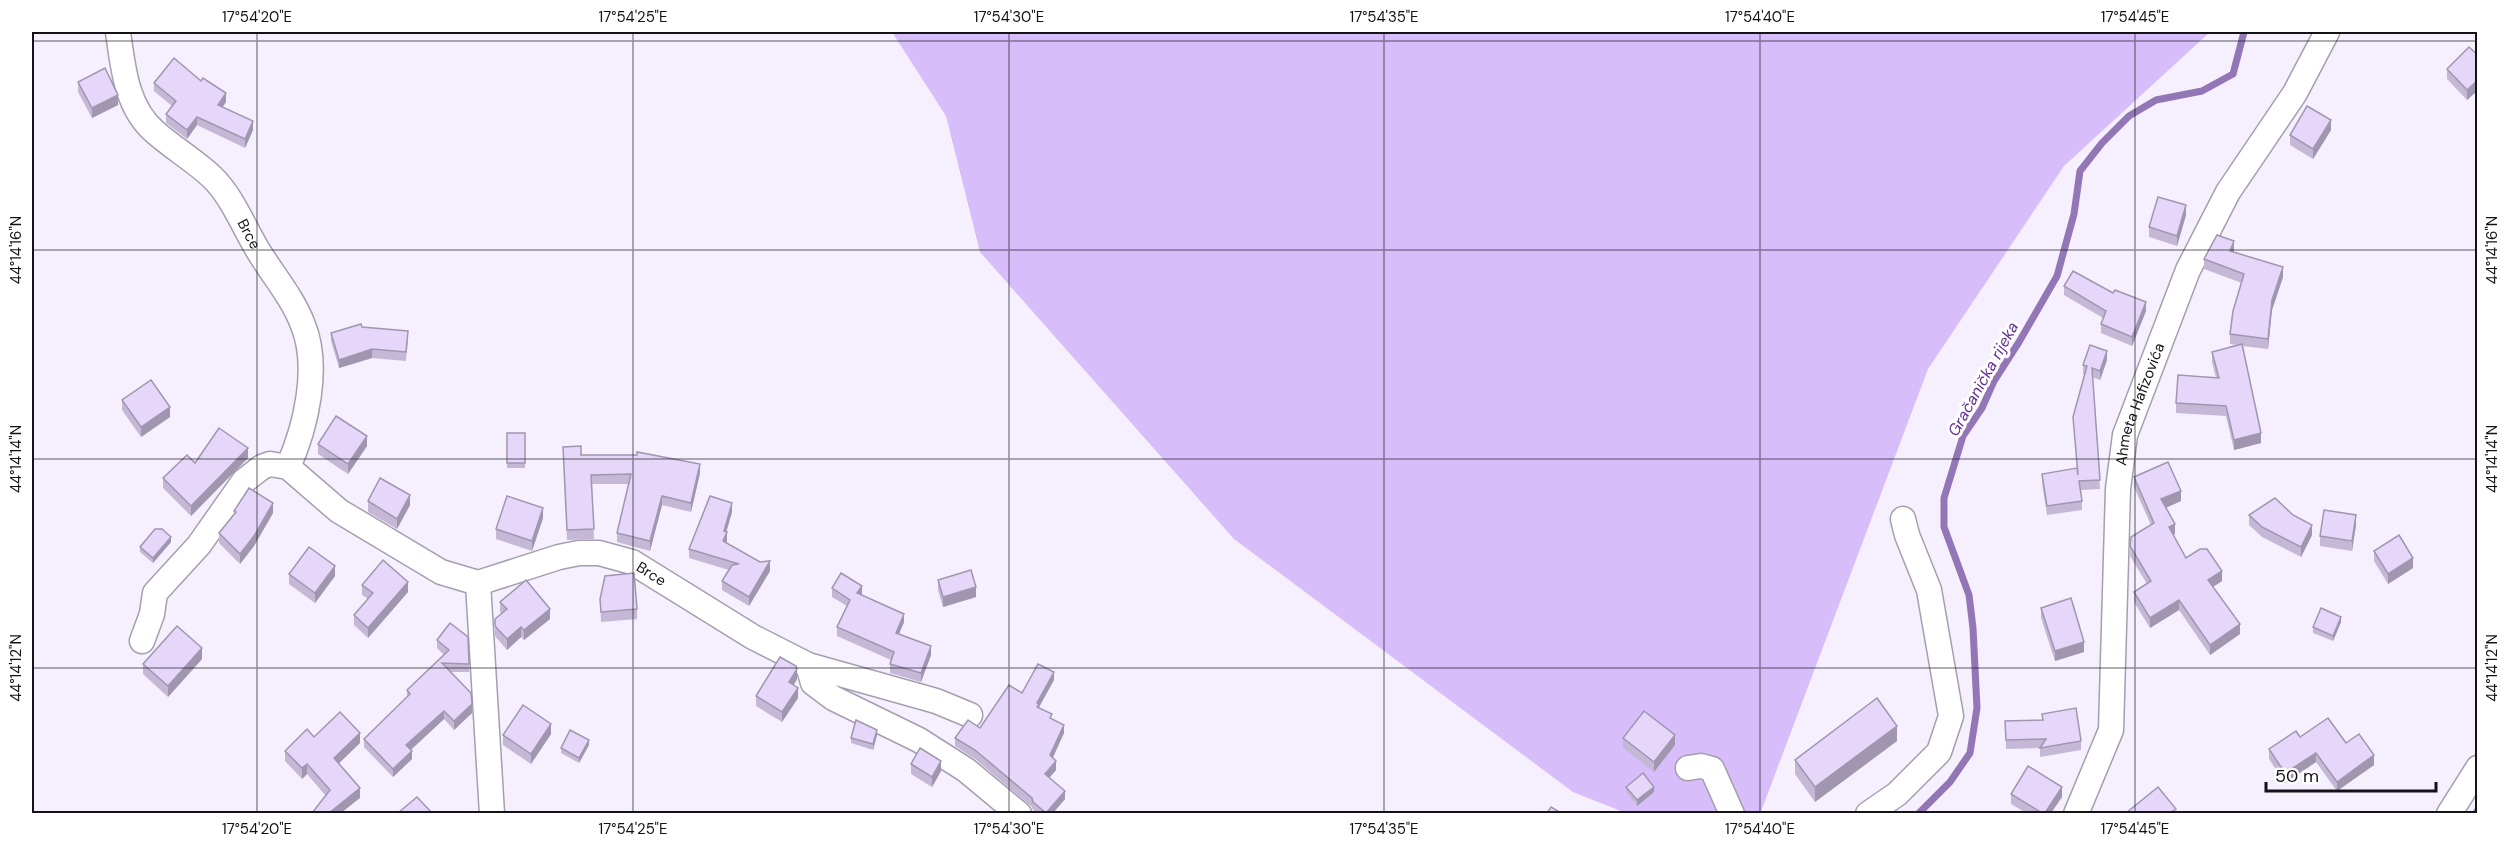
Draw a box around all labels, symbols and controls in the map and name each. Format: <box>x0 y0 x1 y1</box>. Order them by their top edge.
text: 17°54'20"E <box>222 7 292 27</box>
text: 17°54'25"E <box>599 7 667 27</box>
text: 17°54'30"E <box>974 7 1044 27</box>
text: 17°54'35"E <box>1349 7 1419 27</box>
text: 17°54'40"E <box>1725 7 1795 27</box>
text: 17°54'45"E <box>2101 7 2169 27</box>
text: 44°14'16"N <box>6 216 26 284</box>
street label: Brce <box>233 216 265 253</box>
text: 44°14'16"N <box>2482 216 2502 284</box>
water label: Gračanička rijeka <box>1943 318 2023 440</box>
street label: Ahmeta Hafizovića <box>2111 340 2169 467</box>
text: 44°14'14"N <box>6 425 26 493</box>
text: 44°14'14"N <box>2482 425 2502 493</box>
street label: Brce <box>633 557 670 591</box>
text: 44°14'12"N <box>6 634 26 702</box>
text: 44°14'12"N <box>2482 634 2502 702</box>
scale bar <box>2266 755 2436 793</box>
text: 50 m <box>2275 764 2319 788</box>
text: 17°54'20"E <box>222 819 292 839</box>
text: 17°54'25"E <box>599 819 667 839</box>
text: 17°54'30"E <box>974 819 1044 839</box>
text: 17°54'35"E <box>1349 819 1419 839</box>
text: 17°54'40"E <box>1725 819 1795 839</box>
text: 17°54'45"E <box>2101 819 2169 839</box>

